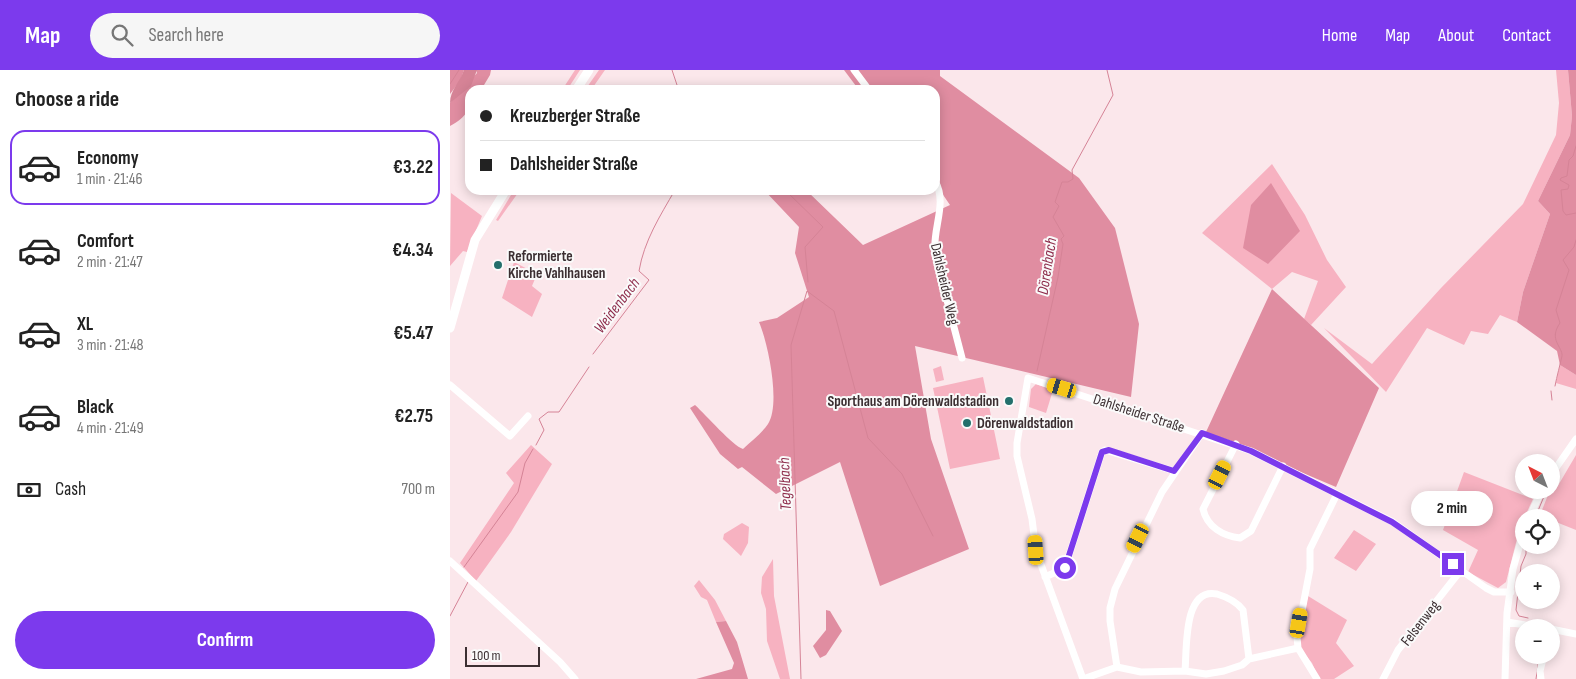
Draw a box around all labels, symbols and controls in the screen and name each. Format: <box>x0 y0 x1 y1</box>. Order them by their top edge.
search box <box>90 13 440 58</box>
text: Map <box>25 21 60 50</box>
icon: search <box>108 21 136 49</box>
text: Search here <box>148 24 224 47</box>
text: Home <box>1322 25 1357 46</box>
text: Map <box>1385 25 1410 46</box>
text: About <box>1438 25 1474 46</box>
text: Contact <box>1502 25 1551 46</box>
text: Choose a ride <box>15 86 119 113</box>
text: Kreuzberger Straße <box>510 105 640 128</box>
icon: car <box>17 145 62 190</box>
text: Economy <box>77 147 139 170</box>
text: Dahlsheider Straße <box>510 153 638 176</box>
text: €3.22 <box>393 156 433 179</box>
text: 1 min · 21:46 <box>77 170 142 189</box>
icon: car <box>17 228 62 273</box>
text: Comfort <box>77 230 134 253</box>
water label: Dörenbach <box>1034 236 1061 296</box>
text: €4.34 <box>392 239 433 262</box>
street label: Dahlsheider Weg <box>926 241 963 327</box>
place label: Reformierte Kirche Vahlhausen <box>508 247 606 283</box>
text: 2 min · 21:47 <box>77 253 143 272</box>
marker: Reformierte Kirche Vahlhausen <box>492 259 504 271</box>
water label: Weidenbach <box>590 274 644 337</box>
icon: car <box>17 311 62 356</box>
text: XL <box>77 313 93 336</box>
text: €5.47 <box>393 322 433 345</box>
text: 3 min · 21:48 <box>77 336 144 355</box>
car <box>1045 376 1078 400</box>
street label: Dahlsheider Straße <box>1091 390 1187 437</box>
place label: Sporthaus am Dörenwaldstadion <box>827 392 999 411</box>
icon: car <box>17 394 62 439</box>
marker: Sporthaus am Dörenwaldstadion <box>1003 395 1015 407</box>
text: Black <box>77 396 114 419</box>
text: €2.75 <box>394 405 433 428</box>
place label: Dörenwaldstadion <box>977 414 1073 433</box>
marker: Dörenwaldstadion <box>961 417 973 429</box>
text: 4 min · 21:49 <box>77 419 144 438</box>
north arrow <box>1515 454 1560 499</box>
map controls <box>1515 454 1560 664</box>
water label: Tegelbach <box>775 457 796 511</box>
car <box>1206 458 1233 492</box>
icon: cash <box>15 476 43 504</box>
text: Cash <box>55 478 86 501</box>
text: 700 m <box>402 480 435 499</box>
callout: 2 min <box>1412 492 1494 526</box>
text: 2 min <box>1437 499 1467 518</box>
button: locate <box>1515 509 1560 554</box>
car <box>1124 521 1151 555</box>
car <box>1027 535 1044 565</box>
route end <box>1442 553 1464 575</box>
route start <box>1054 557 1076 579</box>
button: + <box>1515 564 1560 609</box>
street label: Felsenweg <box>1397 597 1444 650</box>
car <box>1289 607 1308 639</box>
button: Confirm <box>15 611 435 669</box>
button: − <box>1515 619 1560 664</box>
scale bar <box>465 644 540 667</box>
text: 100 m <box>472 647 501 664</box>

